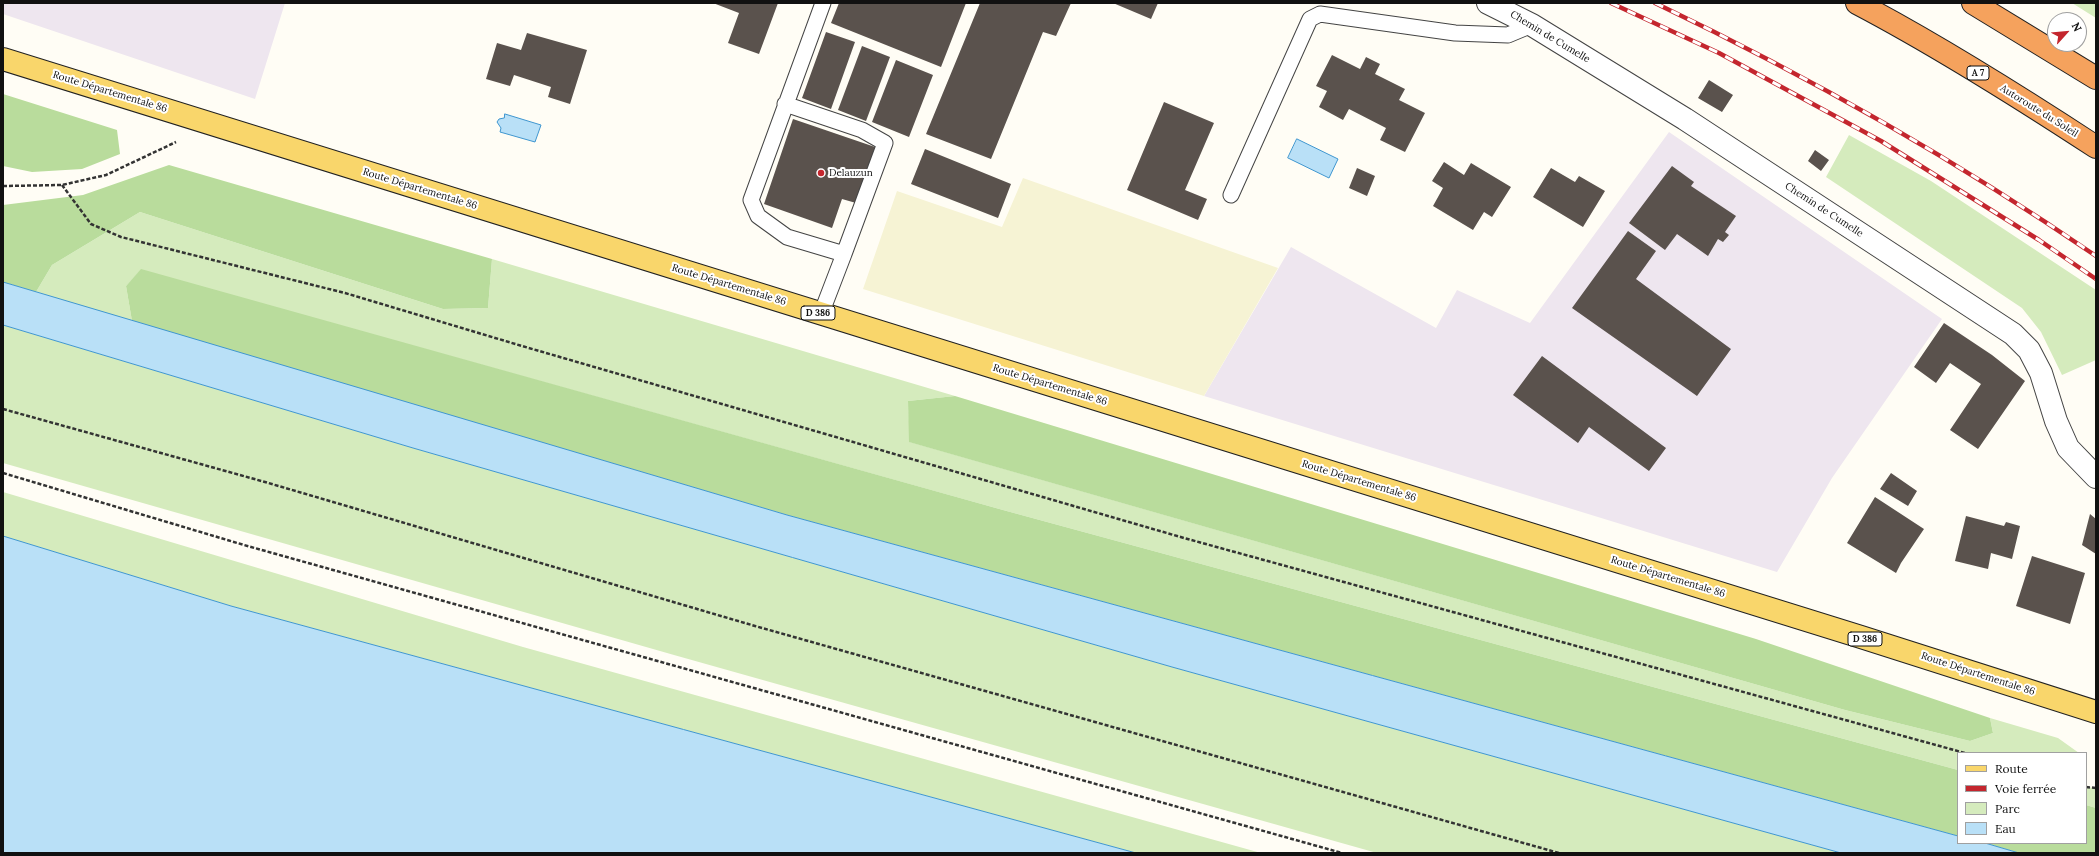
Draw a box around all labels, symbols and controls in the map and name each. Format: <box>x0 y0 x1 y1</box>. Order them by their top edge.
street label: Chemin de Cumelle <box>1508 8 1592 66</box>
north arrow <box>2047 12 2087 52</box>
text: N <box>2069 20 2085 34</box>
road number: A 7 <box>1967 66 1989 80</box>
street label: Route Départementale 86 <box>51 69 169 115</box>
street label: Autoroute du Soleil <box>1998 82 2080 140</box>
street label: Route Départementale 86 <box>361 166 479 212</box>
place label: Delauzun <box>829 167 873 179</box>
marker: Delauzun <box>816 168 826 178</box>
street label: Chemin de Cumelle <box>1783 180 1865 240</box>
street label: Route Départementale 86 <box>670 262 788 308</box>
road number: D 386 <box>801 306 835 320</box>
street label: Route Départementale 86 <box>991 362 1109 408</box>
street label: Route Départementale 86 <box>1300 458 1418 504</box>
street label: Route Départementale 86 <box>1609 554 1727 600</box>
road number: D 386 <box>1848 632 1882 646</box>
street label: Route Départementale 86 <box>1919 650 2037 698</box>
legend <box>1957 752 2087 844</box>
text: Route <box>1995 761 2028 776</box>
text: Voie ferrée <box>1995 781 2056 796</box>
text: Parc <box>1995 801 2020 816</box>
text: Eau <box>1995 821 2016 836</box>

